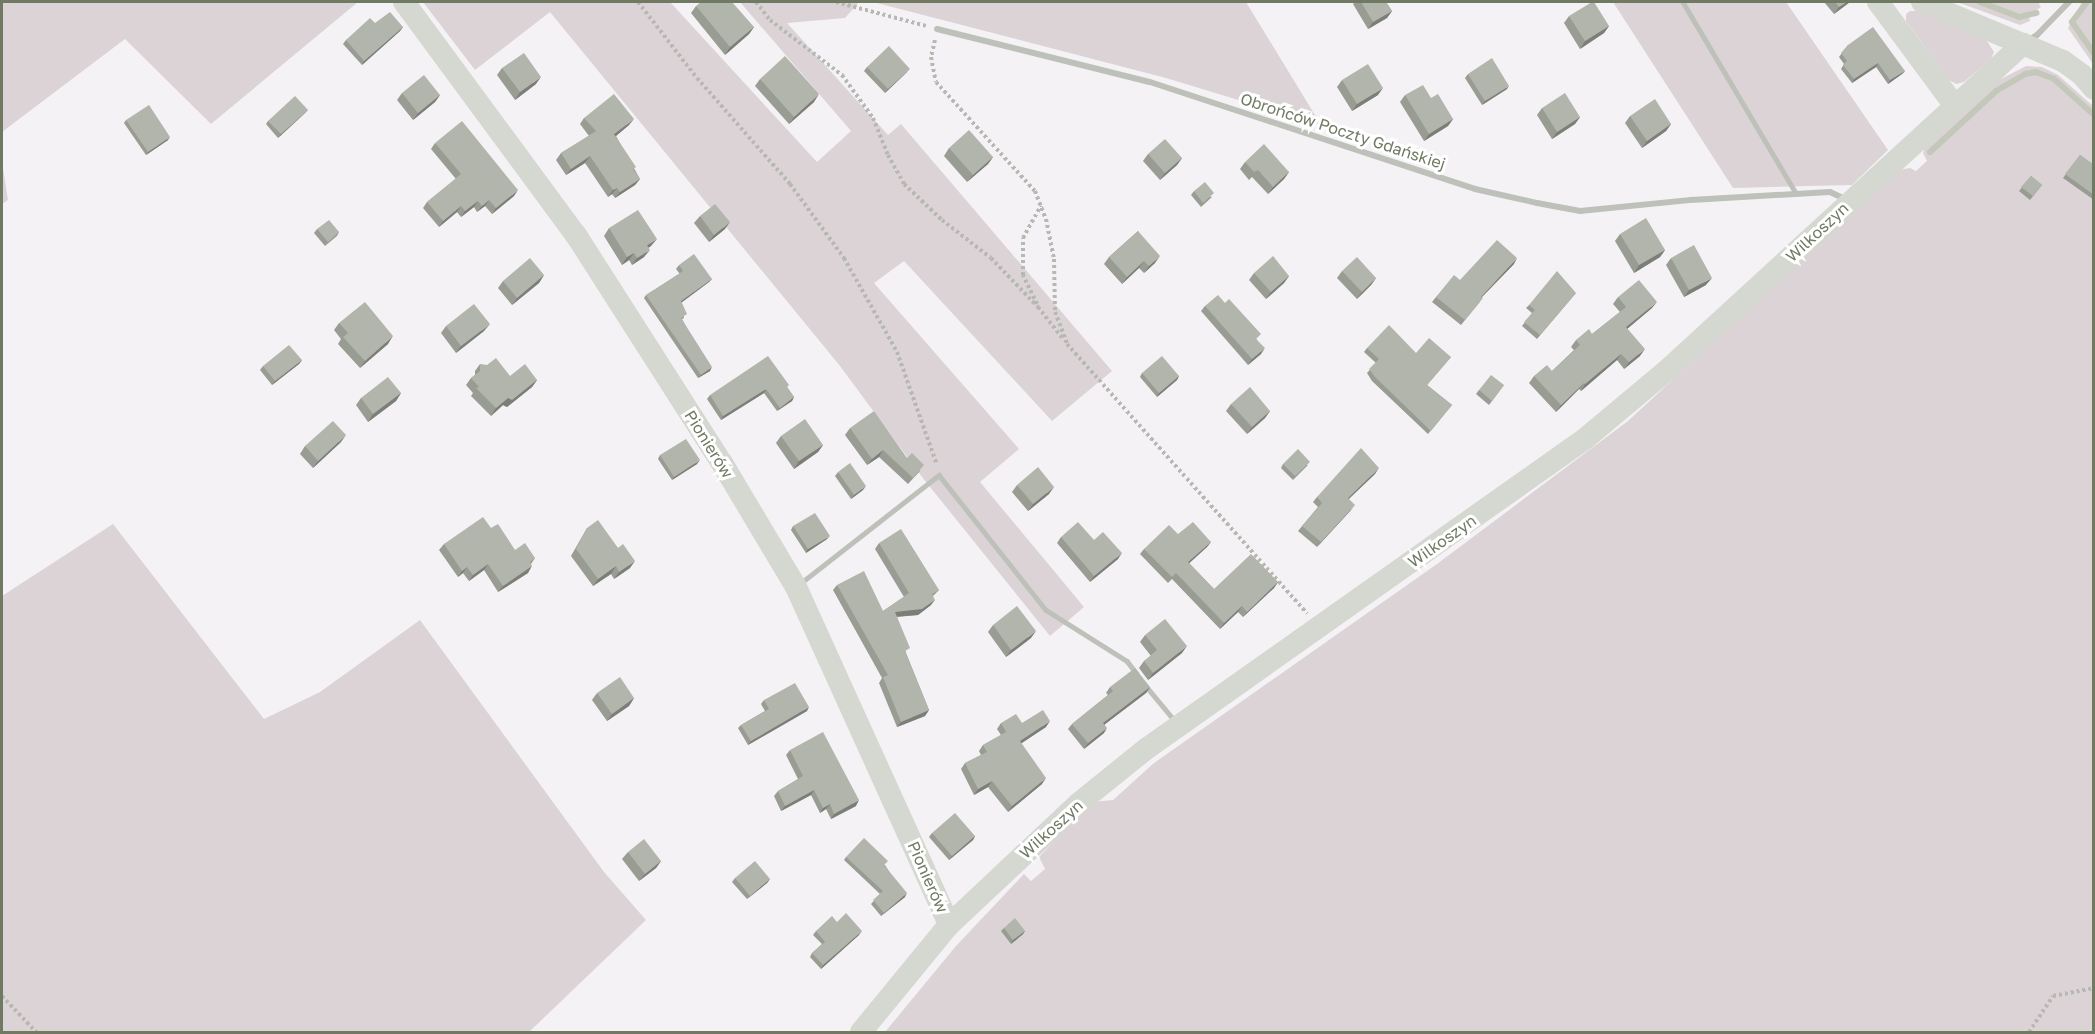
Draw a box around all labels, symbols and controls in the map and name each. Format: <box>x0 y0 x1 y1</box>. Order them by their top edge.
street label: Obrońców Poczty Gdańskiej <box>1238 89 1448 173</box>
street label: Wilkoszyn <box>1782 198 1852 266</box>
street label: Pionierów <box>681 407 737 481</box>
street label: Wilkoszyn <box>1404 511 1480 571</box>
street label: Wilkoszyn <box>1015 796 1087 862</box>
street label: Pionierów <box>904 838 952 916</box>

